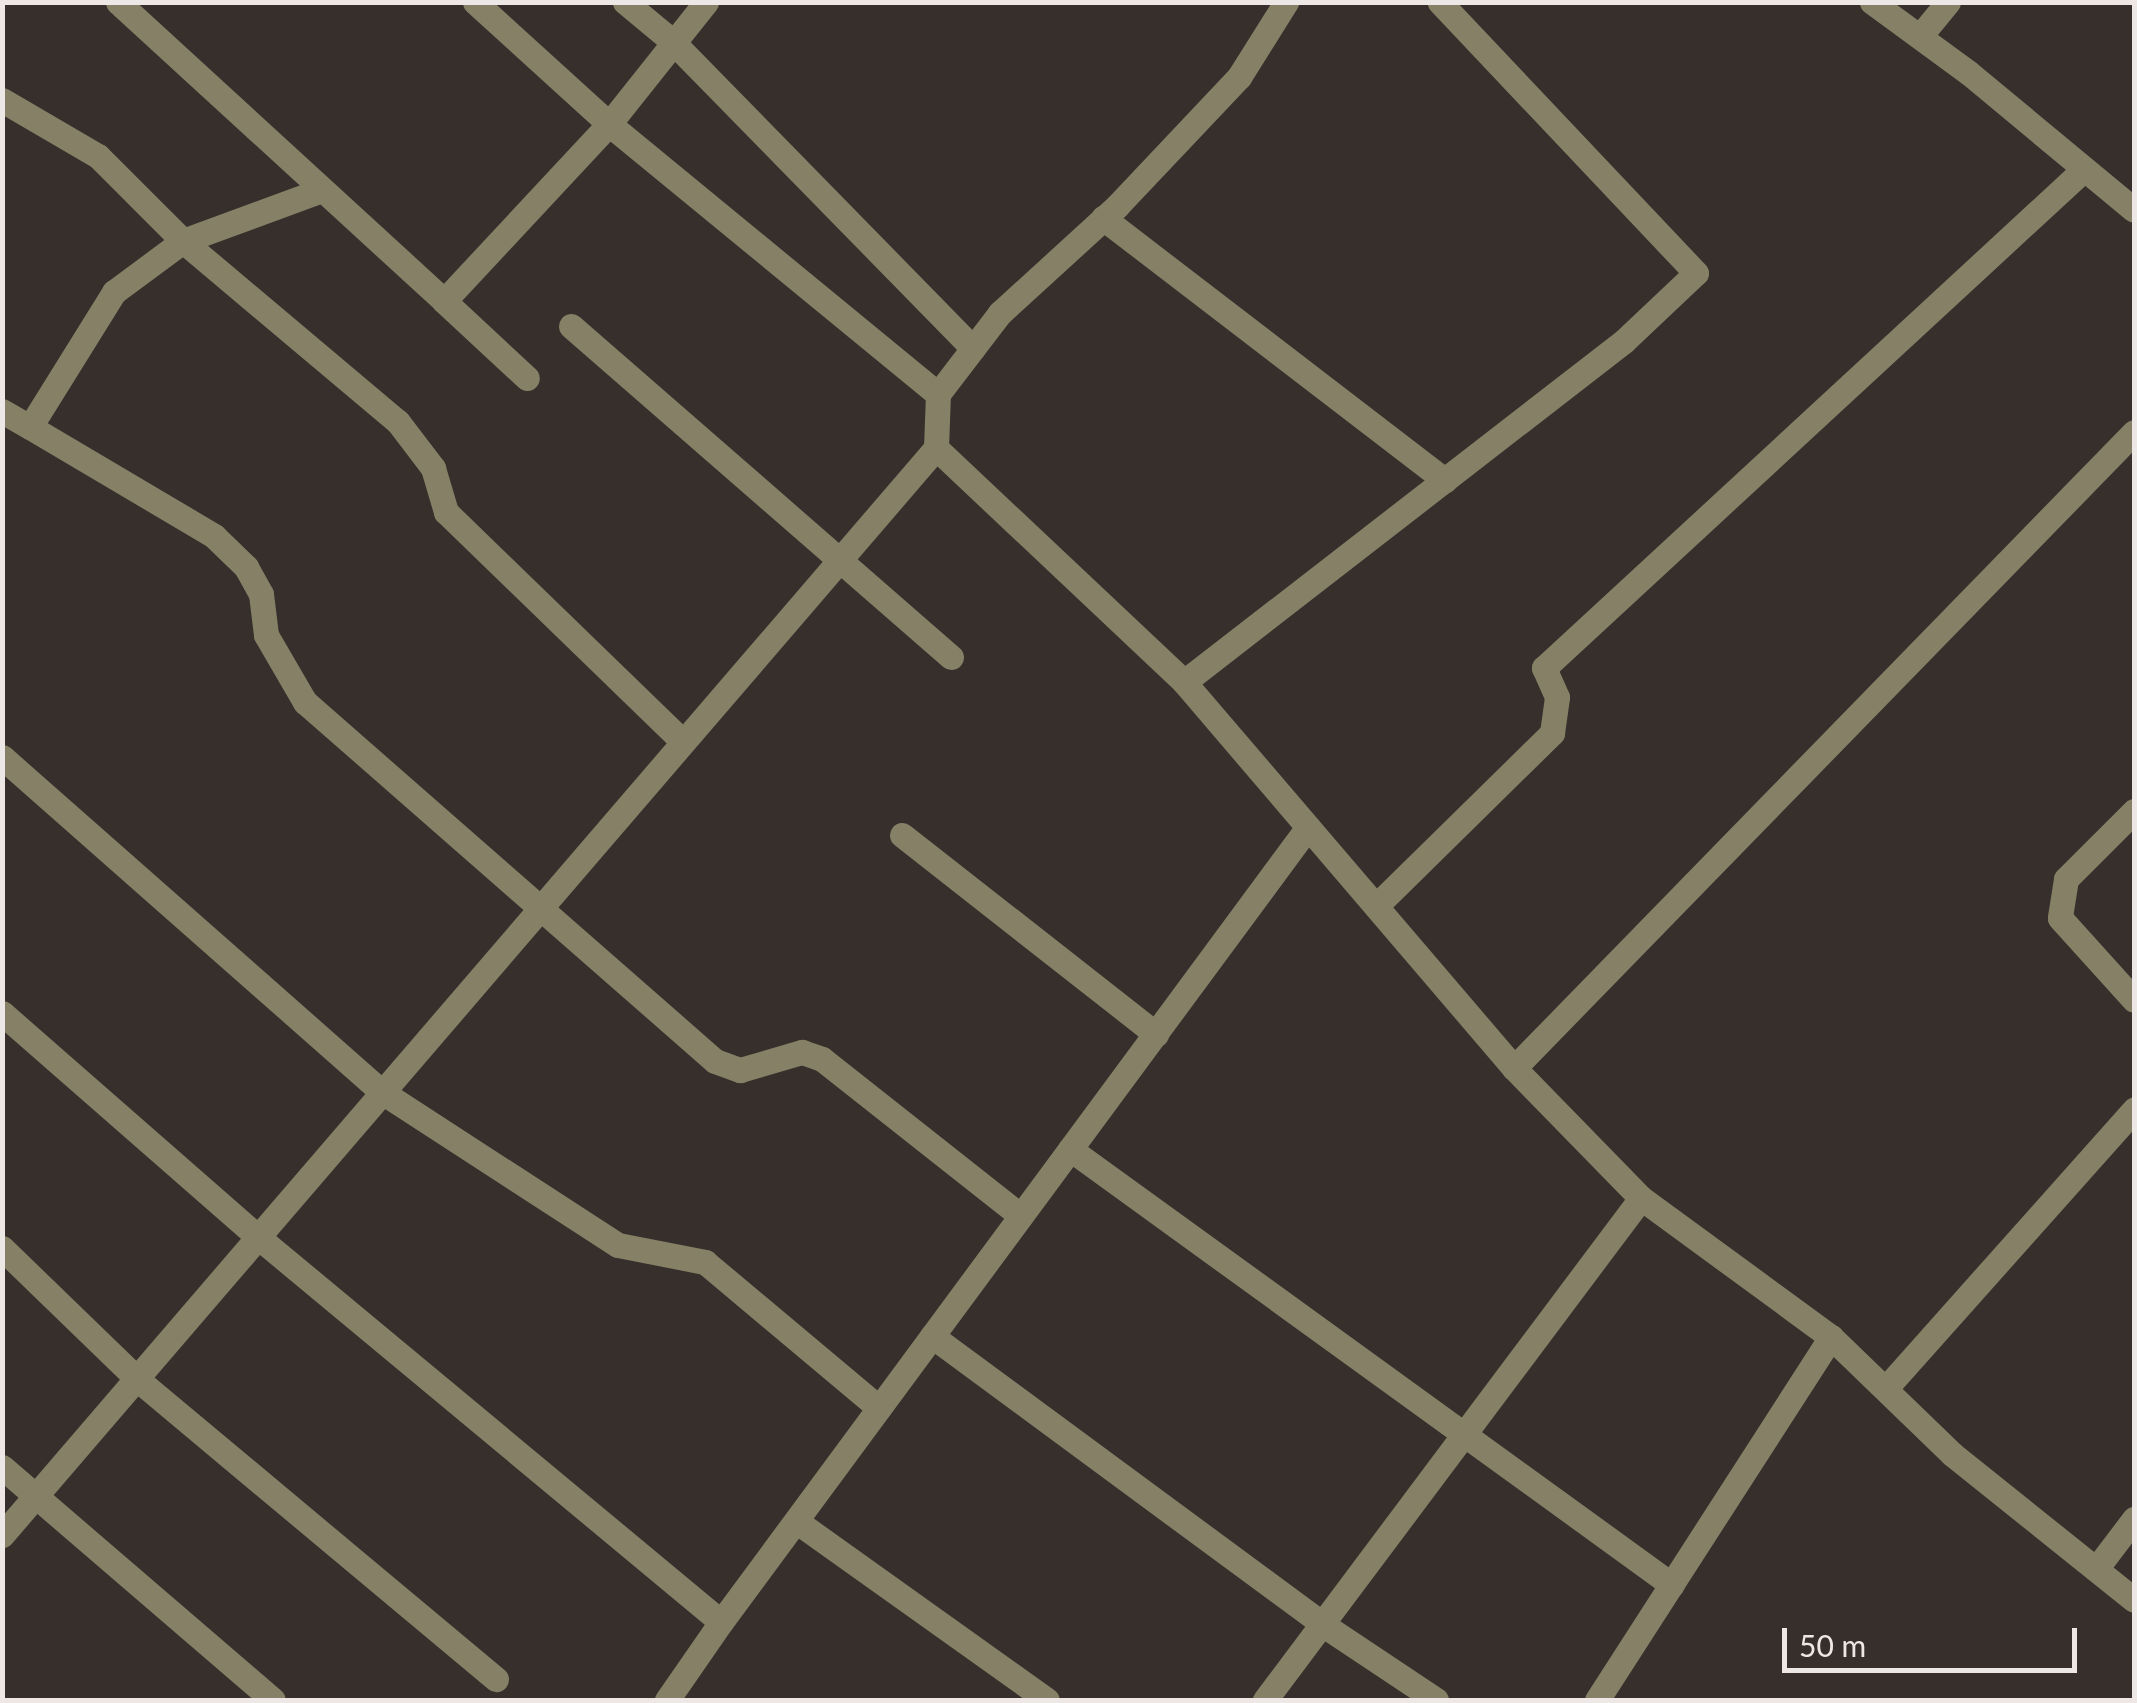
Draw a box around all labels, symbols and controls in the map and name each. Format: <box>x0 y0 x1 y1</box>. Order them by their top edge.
scale bar <box>1787 1608 2082 1670</box>
text: 50 m <box>1799 1627 1866 1663</box>

